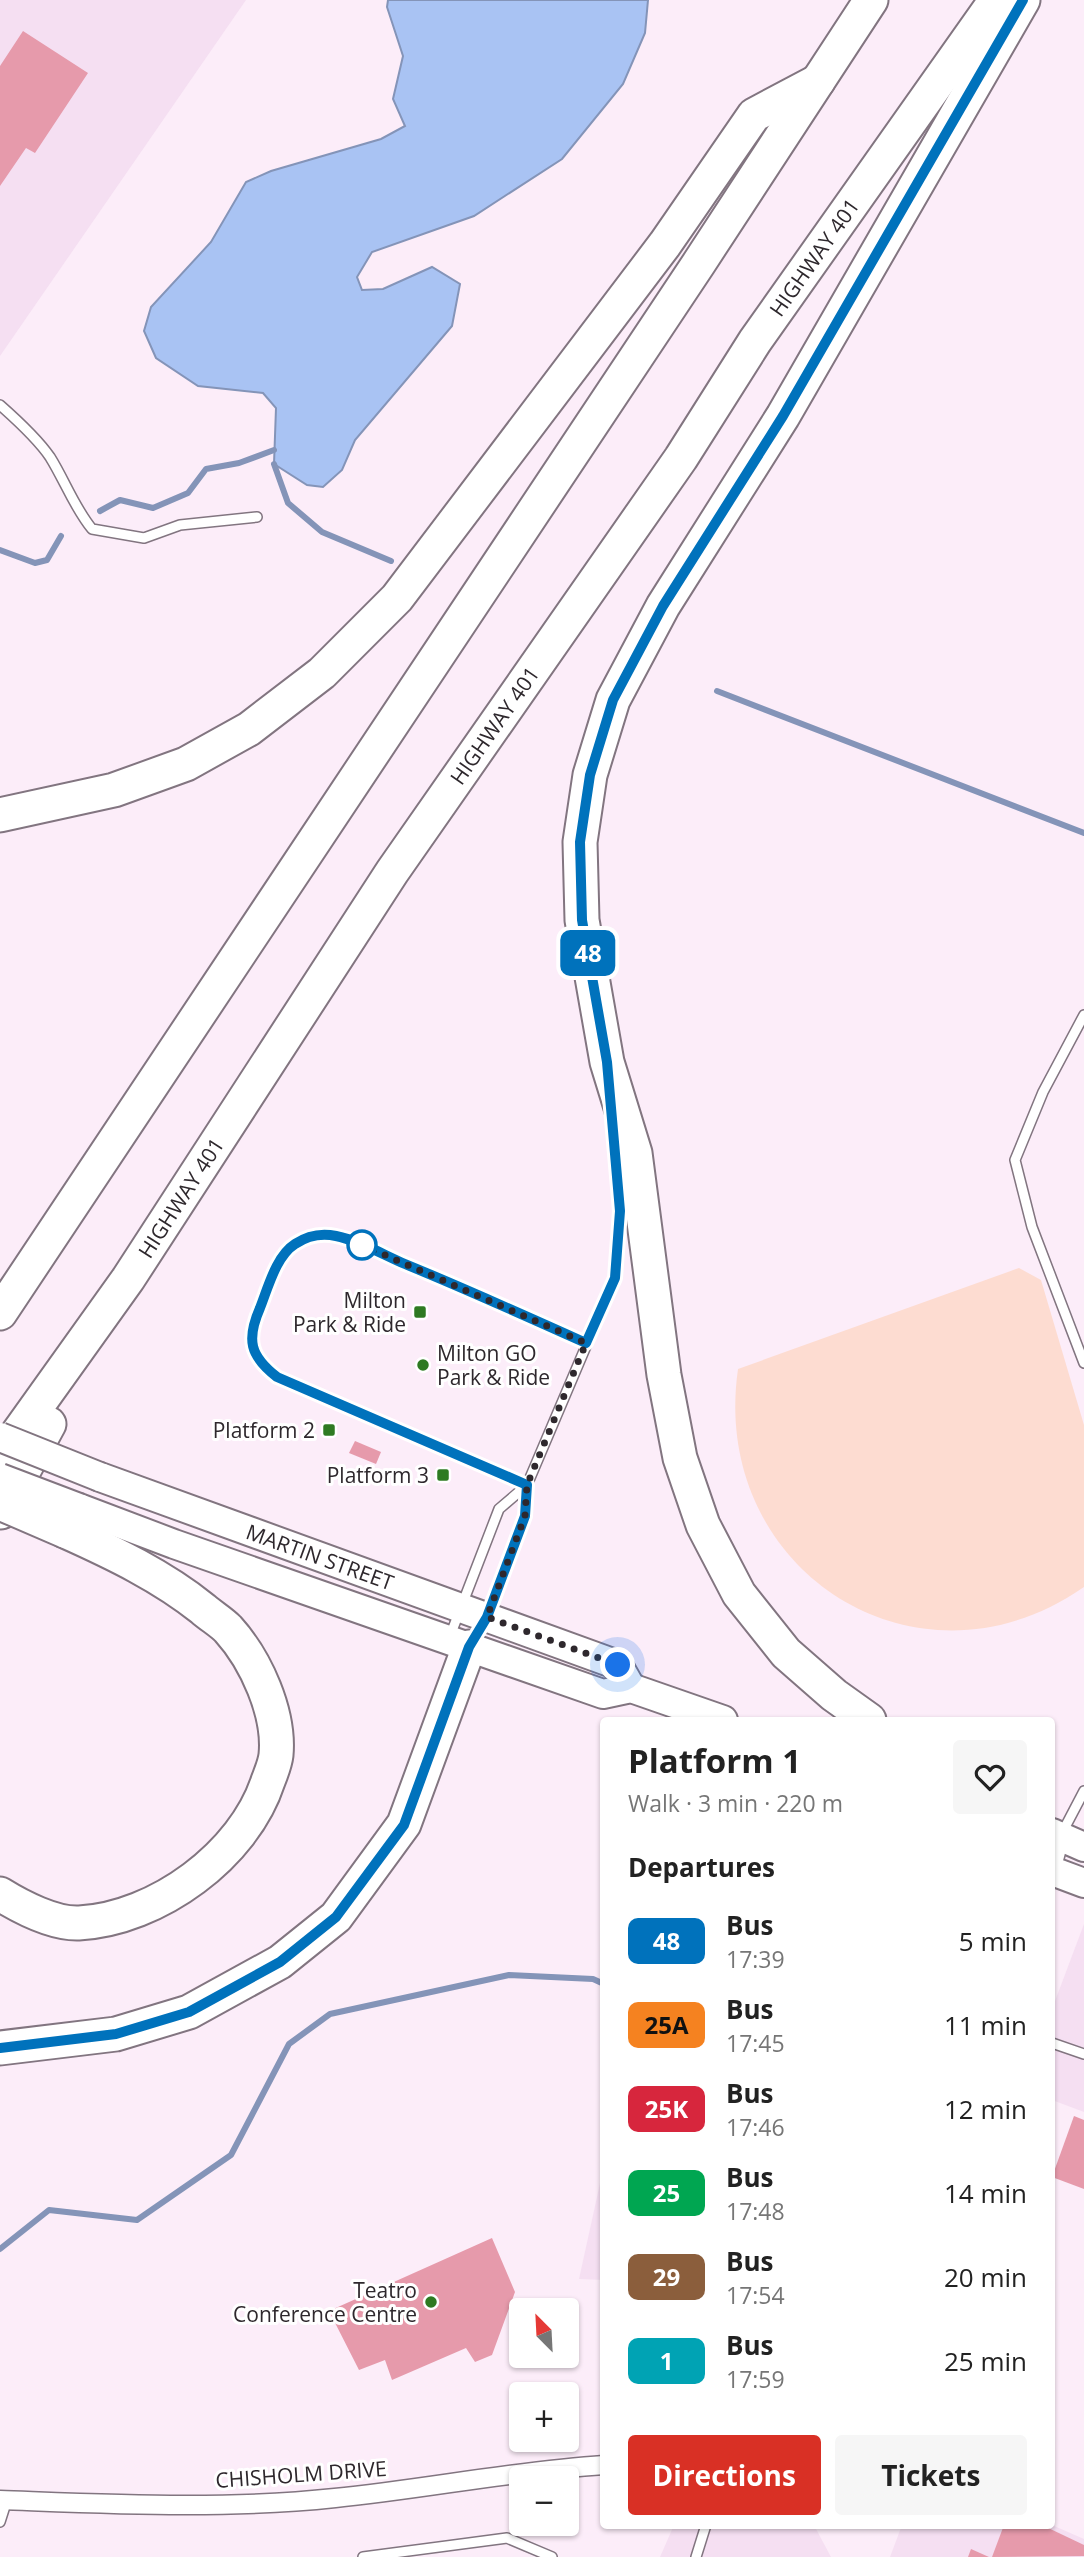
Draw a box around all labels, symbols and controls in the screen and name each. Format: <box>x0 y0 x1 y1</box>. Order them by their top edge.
street label: HIGHWAY 401 <box>763 193 865 322</box>
street label: HIGHWAY 401 <box>443 661 545 790</box>
line badge: 48 <box>556 930 620 976</box>
text: 48 <box>574 936 602 969</box>
street label: HIGHWAY 401 <box>131 1132 230 1263</box>
unlabelled marker <box>347 1230 377 1260</box>
place label: Milton Park & Ride <box>293 1286 406 1338</box>
marker: Milton Park & Ride <box>412 1304 428 1320</box>
place label: Milton GO Park & Ride <box>437 1339 550 1391</box>
marker: Milton GO Park & Ride <box>415 1357 431 1373</box>
place label: Platform 2 <box>213 1416 315 1444</box>
marker: Platform 2 <box>321 1422 337 1438</box>
place label: Platform 3 <box>327 1461 429 1489</box>
marker: Platform 3 <box>435 1467 451 1483</box>
street label: MARTIN STREET <box>242 1517 398 1597</box>
your location <box>600 1647 635 1682</box>
text: Platform 1 <box>628 1738 801 1783</box>
button: heart <box>953 1740 1027 1814</box>
text: Walk · 3 min · 220 m <box>628 1787 843 1819</box>
text: Departures <box>628 1849 775 1885</box>
text: Bus <box>726 1907 773 1943</box>
text: 5 min <box>959 1923 1027 1959</box>
text: 48 <box>653 1924 680 1957</box>
text: 17:39 <box>726 1943 785 1975</box>
text: Bus <box>726 1991 773 2027</box>
text: 11 min <box>944 2007 1027 2043</box>
text: 25A <box>644 2008 689 2041</box>
text: 17:45 <box>726 2027 785 2059</box>
text: Bus <box>726 2075 773 2111</box>
text: 12 min <box>944 2091 1027 2127</box>
text: 25K <box>645 2092 688 2125</box>
text: 17:46 <box>726 2111 785 2143</box>
text: Bus <box>726 2159 773 2195</box>
text: 14 min <box>944 2175 1027 2211</box>
text: 25 <box>653 2176 680 2209</box>
text: 17:48 <box>726 2195 785 2227</box>
text: Bus <box>726 2243 773 2279</box>
text: 20 min <box>944 2259 1027 2295</box>
text: 29 <box>653 2260 680 2293</box>
place label: Teatro Conference Centre <box>233 2276 417 2328</box>
text: 17:54 <box>726 2279 785 2311</box>
marker: Teatro Conference Centre <box>423 2294 439 2310</box>
north arrow <box>509 2298 579 2368</box>
map controls <box>509 2298 579 2536</box>
text: Bus <box>726 2327 773 2363</box>
text: 25 min <box>944 2343 1027 2379</box>
text: 1 <box>660 2344 673 2377</box>
text: 17:59 <box>726 2363 785 2395</box>
button: + <box>509 2382 579 2452</box>
button: Directions <box>628 2435 821 2515</box>
button: Tickets <box>835 2435 1027 2515</box>
street label: CHISHOLM DRIVE <box>214 2454 388 2494</box>
button: − <box>509 2466 579 2536</box>

